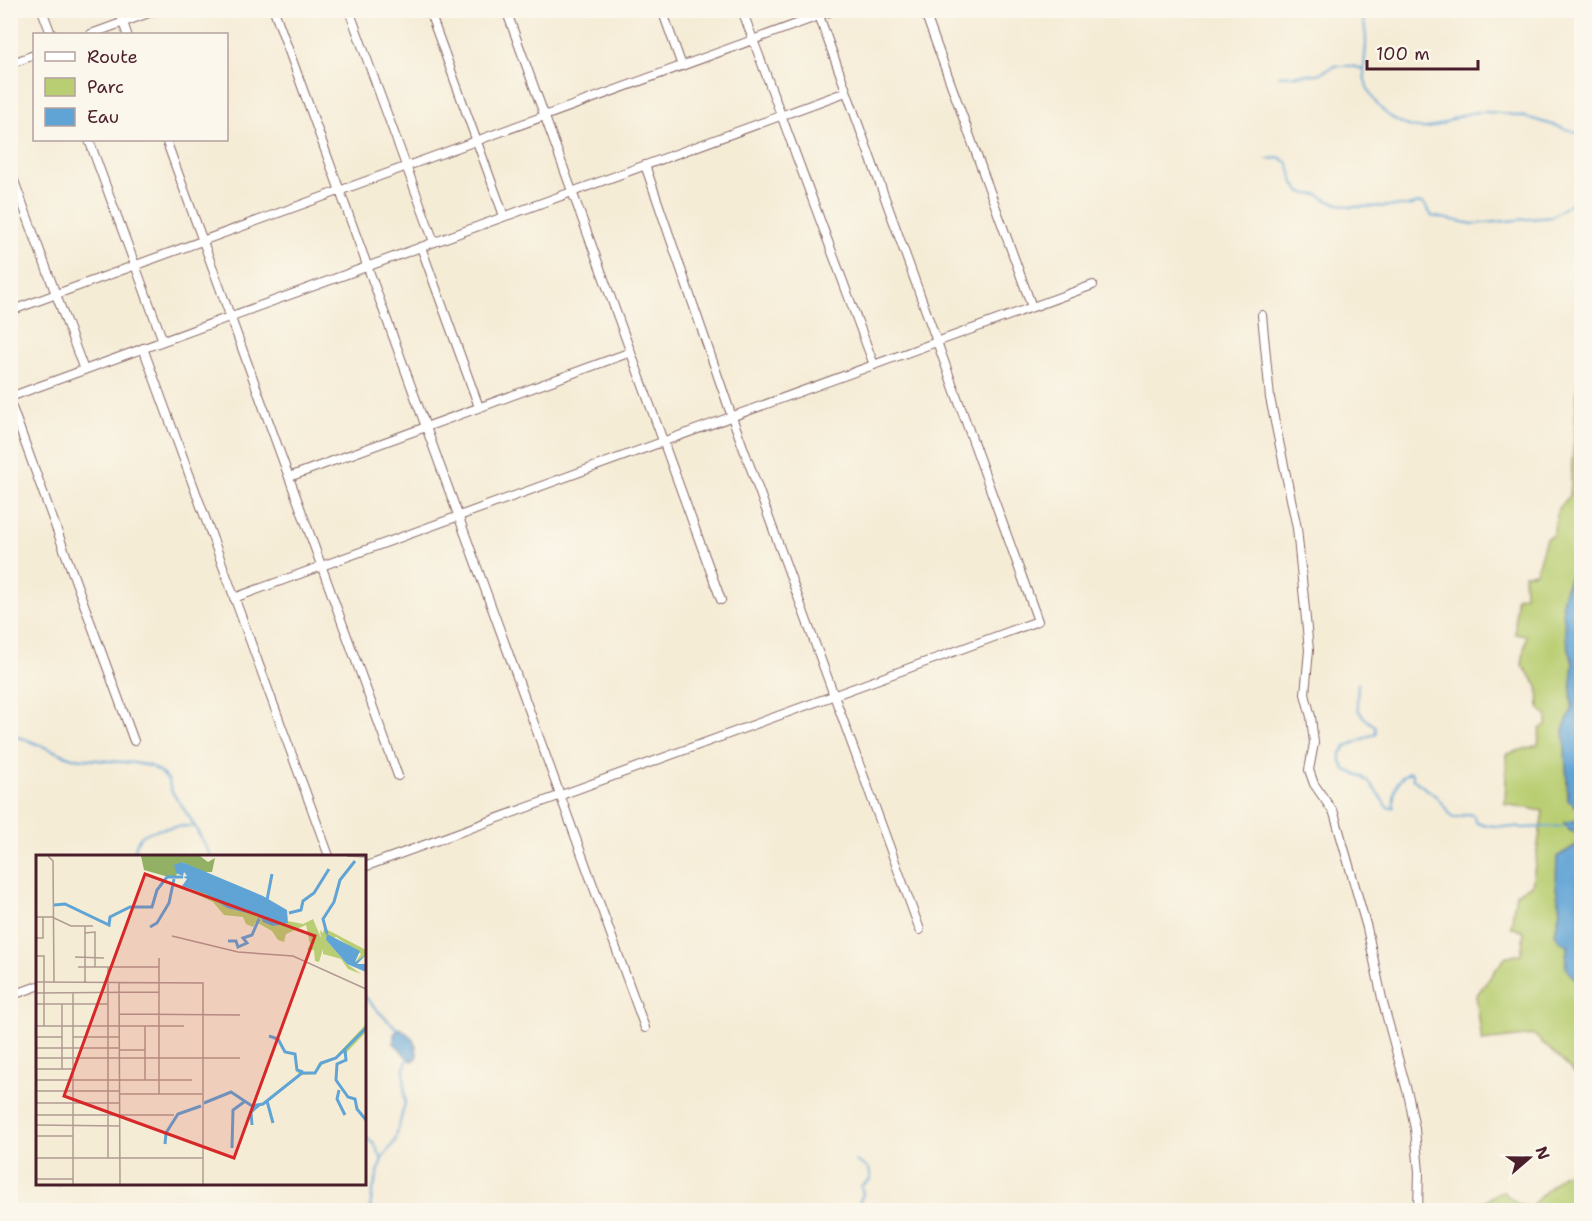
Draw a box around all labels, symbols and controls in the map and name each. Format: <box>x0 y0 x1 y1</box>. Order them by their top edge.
legend <box>33 33 228 141</box>
scale bar <box>1367 33 1478 71</box>
text: 100 m <box>1376 42 1430 66</box>
text: Route <box>87 45 138 69</box>
text: Parc <box>87 75 124 99</box>
text: Eau <box>87 105 119 129</box>
inset map <box>36 855 366 1185</box>
north arrow <box>1499 1128 1559 1188</box>
text: N <box>1531 1143 1555 1163</box>

